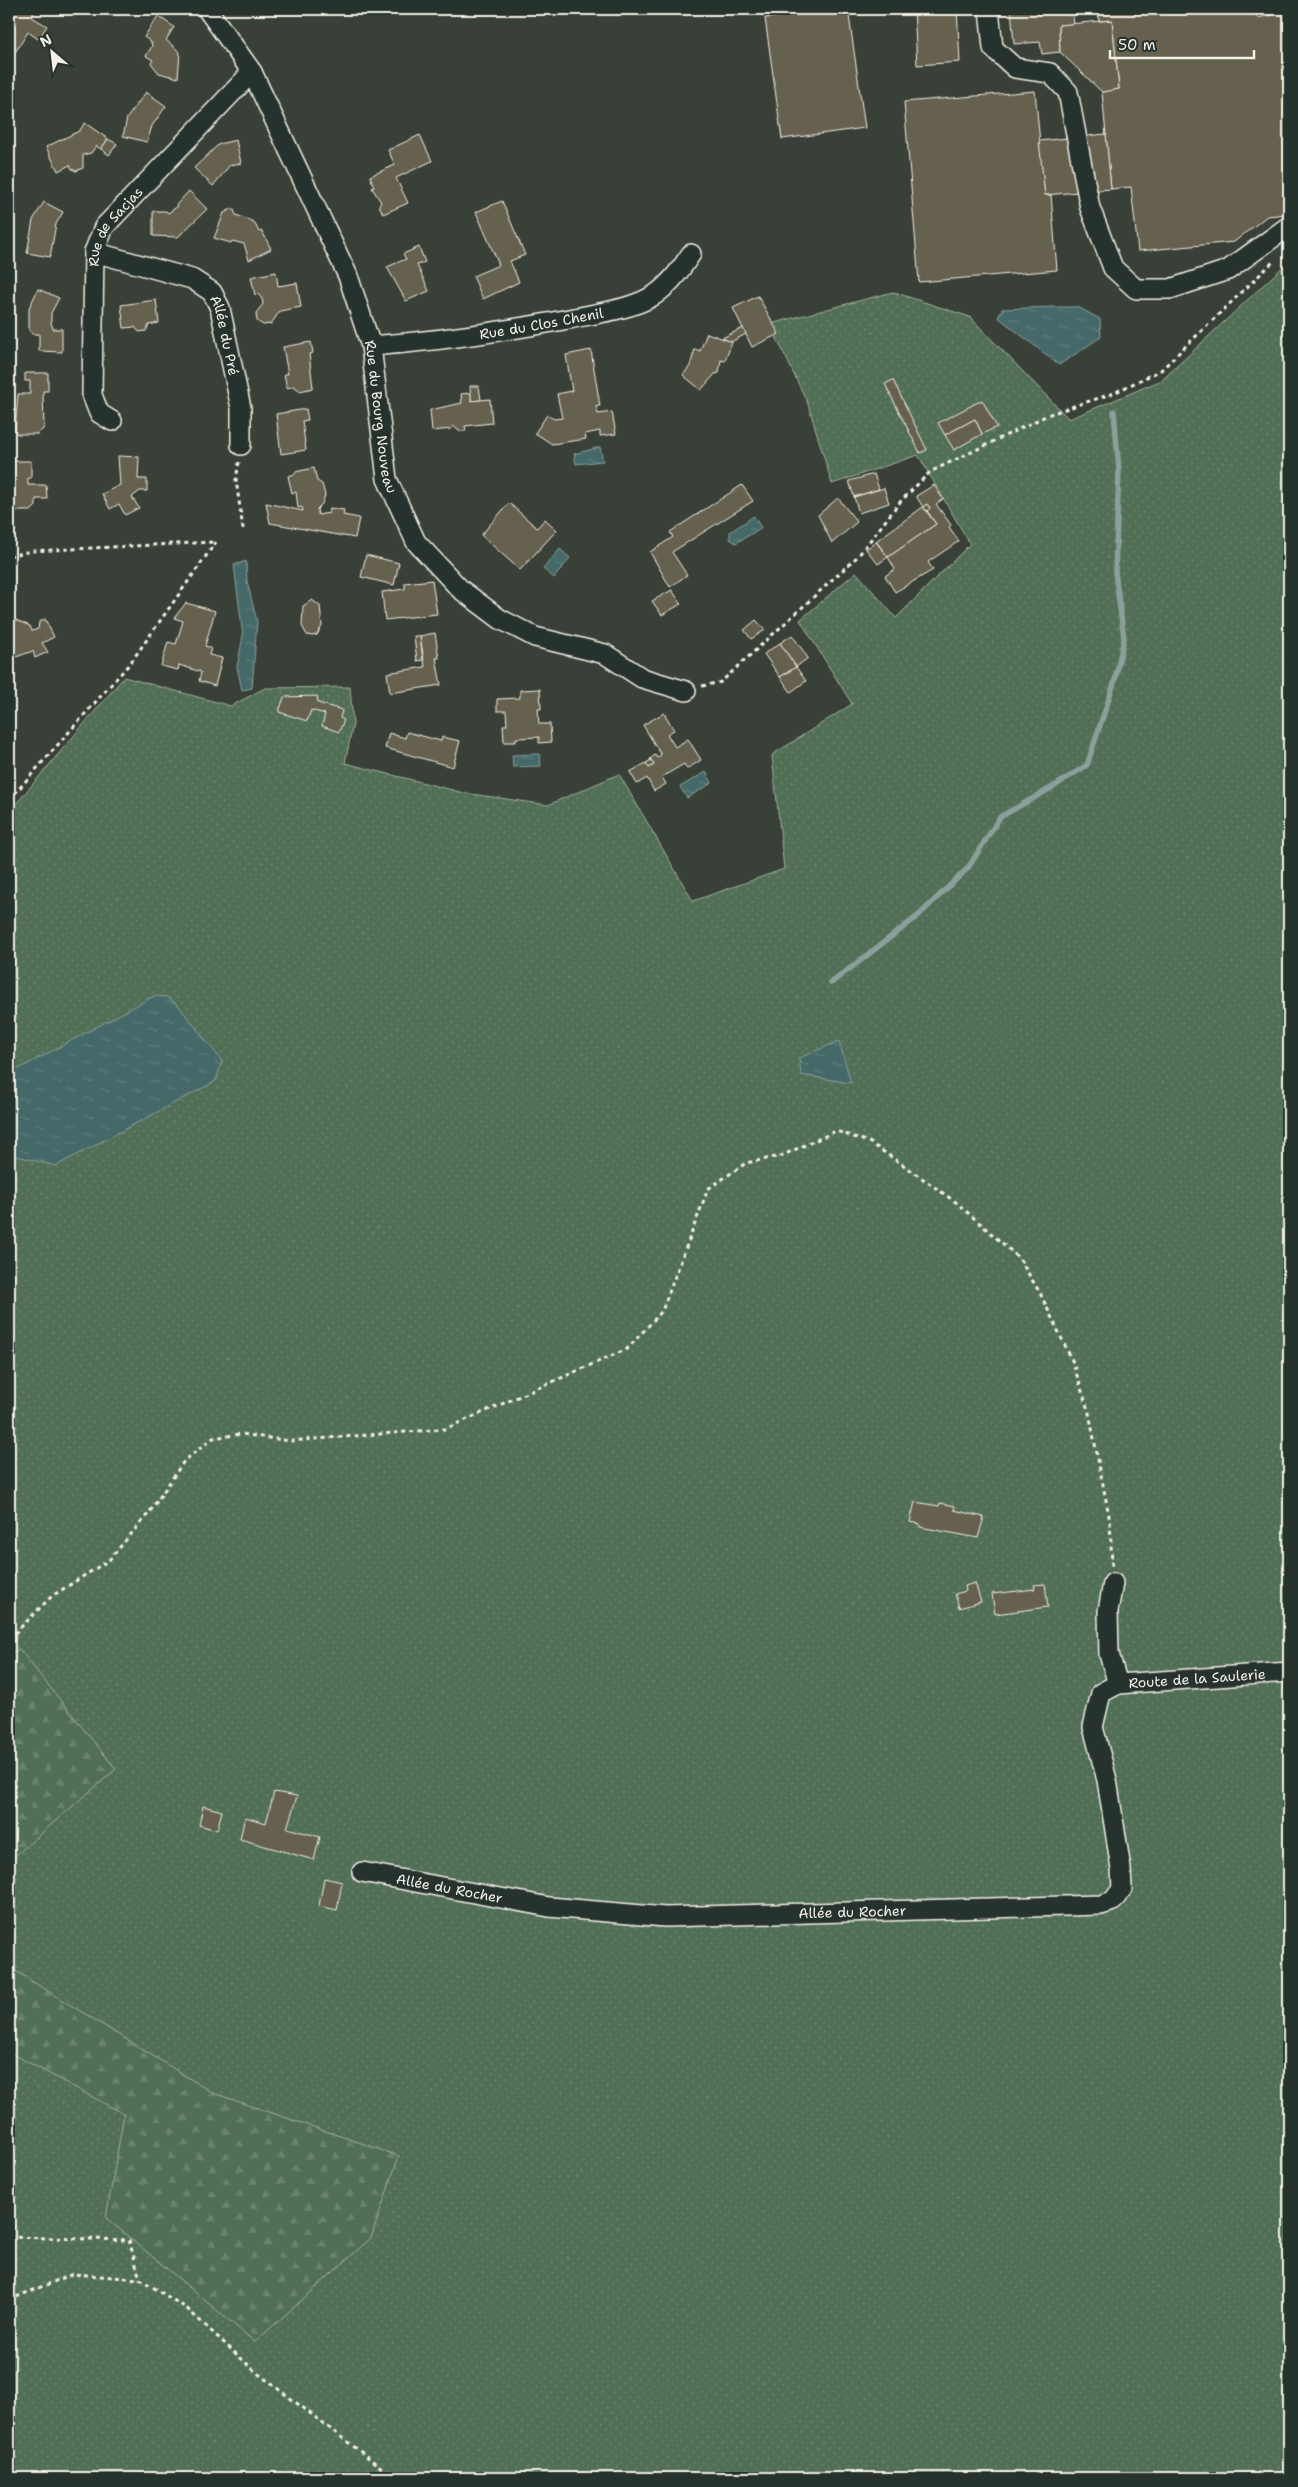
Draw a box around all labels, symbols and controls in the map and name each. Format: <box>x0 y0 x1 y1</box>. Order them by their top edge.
north arrow <box>28 28 78 78</box>
scale bar <box>1110 28 1254 60</box>
text: N <box>37 30 55 51</box>
text: 50 m <box>1118 35 1156 55</box>
street label: Rue de Sacjas <box>85 183 147 267</box>
street label: Allée du Pré <box>206 292 243 377</box>
street label: Rue du Clos Chenil <box>478 304 606 343</box>
street label: Rue du Bourg Nouveau <box>361 338 401 496</box>
street label: Route de la Saulerie <box>1128 1665 1266 1692</box>
street label: Allée du Rocher <box>395 1870 505 1907</box>
street label: Allée du Rocher <box>798 1901 907 1922</box>

